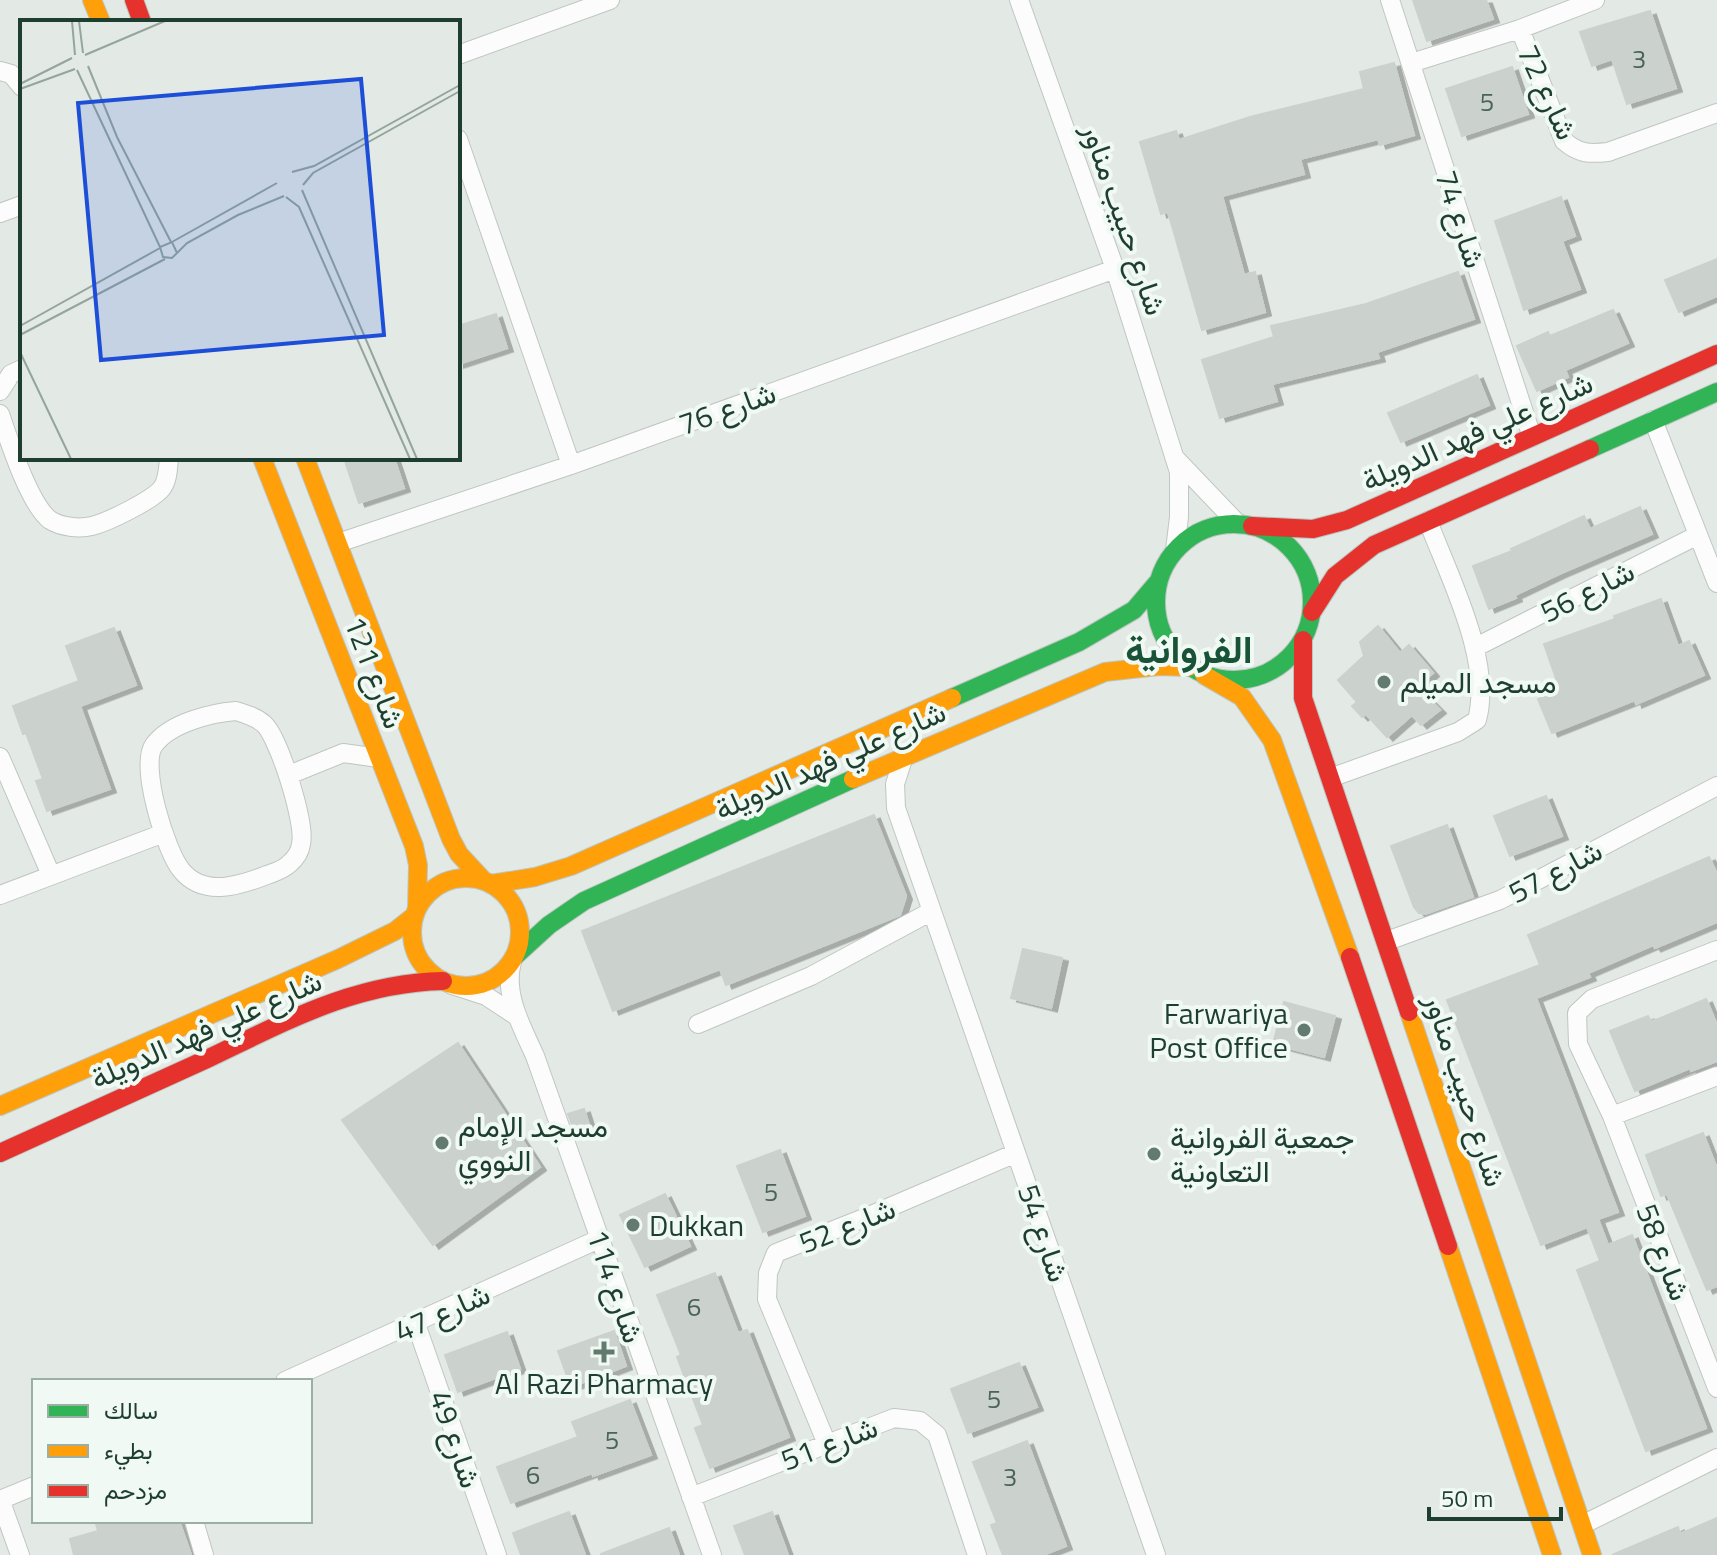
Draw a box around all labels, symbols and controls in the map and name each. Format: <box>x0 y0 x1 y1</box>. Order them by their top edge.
inset map <box>20 20 460 460</box>
street label: شارع 72 <box>1506 37 1590 147</box>
house number: 3 <box>1632 39 1646 78</box>
house number: 5 <box>1480 82 1494 121</box>
street label: شارع حبيب مناور <box>1070 116 1179 321</box>
street label: شارع 74 <box>1424 164 1498 274</box>
street label: شارع علي فهد الدويلة <box>1354 359 1601 504</box>
street label: شارع 76 <box>672 369 782 447</box>
street label: شارع 56 <box>1532 548 1642 634</box>
street label: شارع 121 <box>333 609 417 735</box>
district label: الفروانية <box>1125 620 1253 678</box>
place label: مسجد الميلم <box>1400 659 1557 705</box>
marker: مسجد الميلم <box>1375 673 1393 691</box>
street label: شارع علي فهد الدويلة <box>707 688 954 833</box>
street label: شارع 57 <box>1500 827 1610 915</box>
street label: شارع علي فهد الدويلة <box>83 957 330 1102</box>
street label: شارع حبيب مناور <box>1413 987 1519 1192</box>
place label: Farwariya Post Office <box>1149 990 1288 1070</box>
marker: Farwariya Post Office <box>1295 1021 1313 1039</box>
place label: مسجد الإمام النووي <box>458 1103 608 1185</box>
place label: جمعية الفروانية التعاونية <box>1170 1114 1354 1194</box>
marker: مسجد الإمام النووي <box>433 1134 451 1152</box>
marker: جمعية الفروانية التعاونية <box>1145 1145 1163 1163</box>
house number: 5 <box>764 1172 778 1211</box>
street label: شارع 54 <box>1006 1178 1082 1288</box>
street label: شارع 52 <box>792 1185 902 1265</box>
street label: شارع 58 <box>1625 1197 1703 1307</box>
place label: Dukkan <box>649 1202 744 1248</box>
marker: Dukkan <box>624 1216 642 1234</box>
street label: شارع 114 <box>575 1223 657 1349</box>
street label: شارع 47 <box>387 1271 497 1353</box>
house number: 6 <box>687 1287 701 1326</box>
marker: Al Razi Pharmacy <box>595 1343 613 1361</box>
place label: Al Razi Pharmacy <box>495 1360 713 1406</box>
legend <box>32 1379 312 1523</box>
house number: 5 <box>987 1379 1001 1418</box>
street label: شارع 49 <box>418 1384 494 1494</box>
text: سالك <box>104 1392 158 1428</box>
street label: شارع 51 <box>774 1404 884 1482</box>
house number: 5 <box>605 1420 619 1459</box>
text: بطيء <box>104 1432 153 1470</box>
house number: 6 <box>526 1455 540 1494</box>
house number: 3 <box>1003 1457 1017 1496</box>
scale bar <box>1429 1471 1561 1521</box>
text: مزدحم <box>104 1472 167 1508</box>
text: 50 m <box>1441 1480 1493 1516</box>

